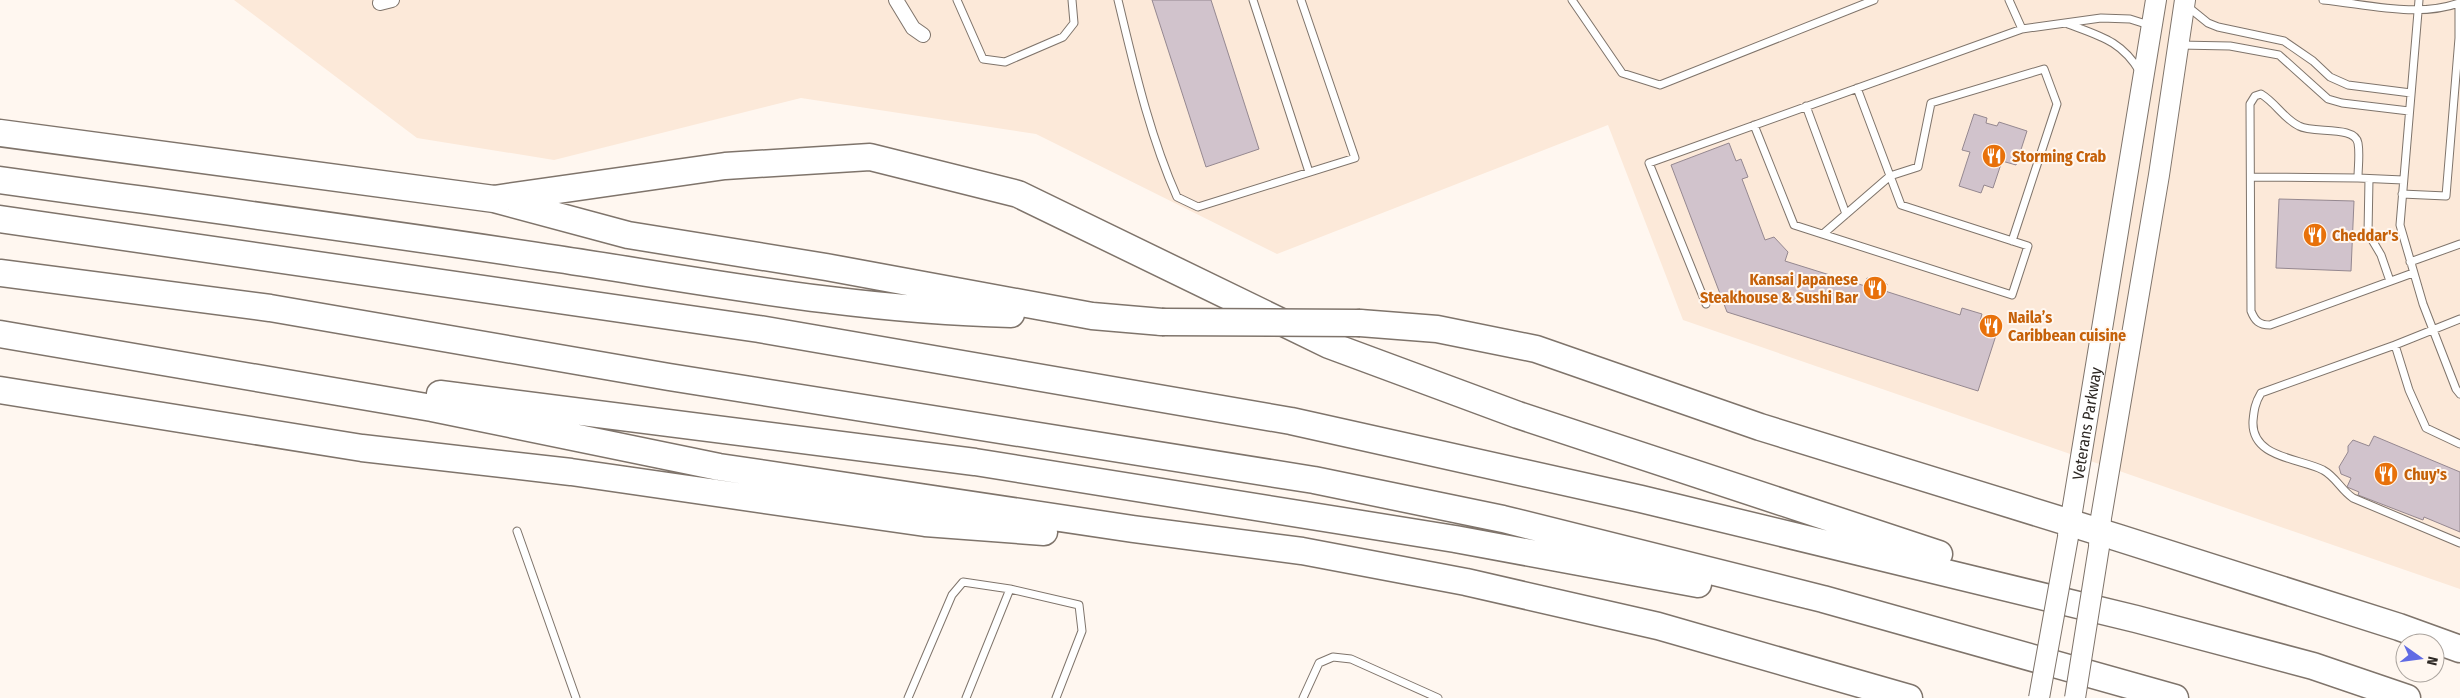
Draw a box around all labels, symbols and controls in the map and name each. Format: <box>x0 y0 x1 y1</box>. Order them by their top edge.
restaurant icon: Storming Crab <box>1981 143 2007 169</box>
place label: Storming Crab <box>2012 147 2107 166</box>
restaurant icon: Cheddar's <box>2302 222 2328 248</box>
place label: Cheddar's <box>2332 226 2399 245</box>
place label: Kansai Japanese Steakhouse & Sushi Bar <box>1700 270 1858 307</box>
restaurant icon: Kansai Japanese Steakhouse & Sushi Bar <box>1862 275 1888 301</box>
place label: Naila’s Caribbean cuisine <box>2008 308 2126 345</box>
restaurant icon: Naila’s Caribbean cuisine <box>1978 313 2004 339</box>
street label: Veterans Parkway <box>2068 365 2105 481</box>
restaurant icon: Chuy's <box>2373 461 2399 487</box>
place label: Chuy's <box>2404 465 2447 484</box>
north arrow <box>2395 633 2445 683</box>
text: N <box>2423 655 2441 667</box>

